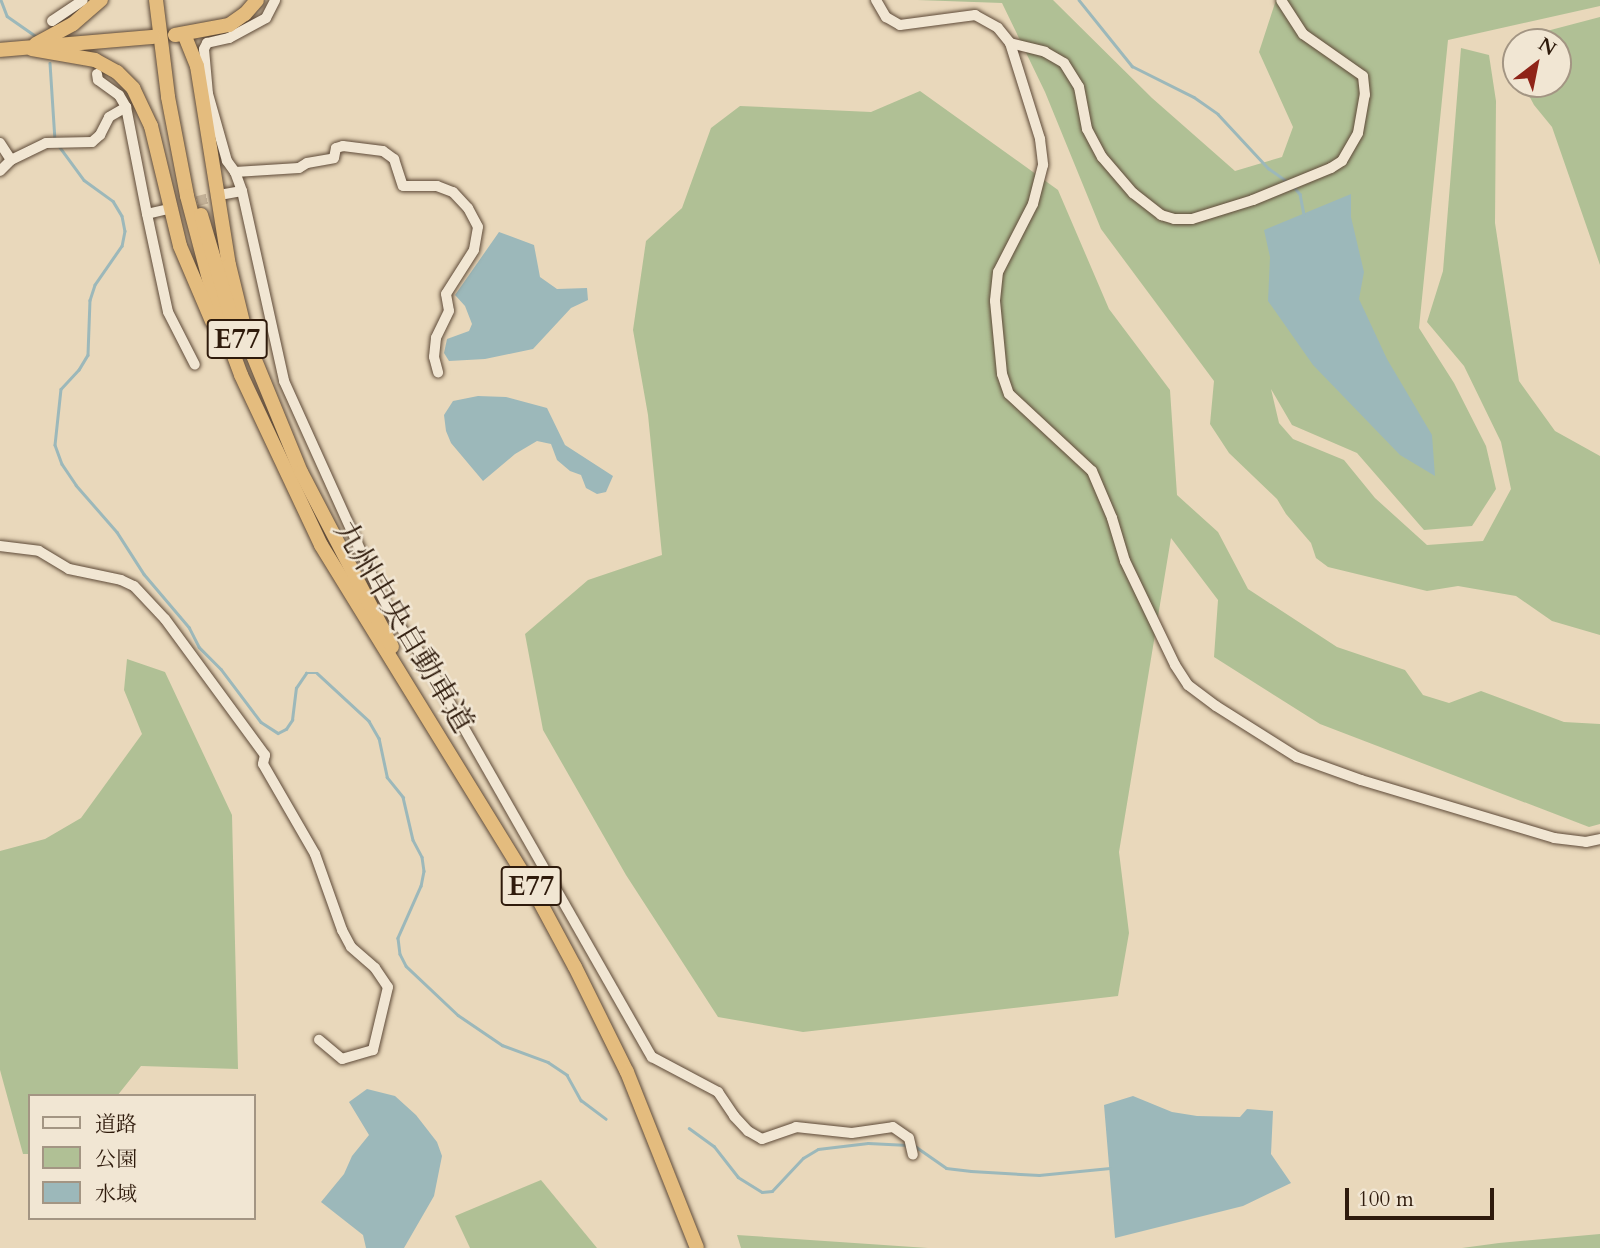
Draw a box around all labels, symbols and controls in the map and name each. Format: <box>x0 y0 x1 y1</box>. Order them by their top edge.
north arrow <box>1502 28 1572 98</box>
text: N <box>1533 31 1561 62</box>
road number: E77 <box>205 314 268 364</box>
street label: 九州中央自動車道 <box>326 515 480 739</box>
road number: E77 <box>500 862 562 910</box>
legend <box>28 1094 256 1220</box>
text: 道路 <box>95 1110 137 1139</box>
text: 公園 <box>95 1145 137 1174</box>
scale bar <box>1348 1174 1497 1218</box>
text: 水域 <box>95 1180 137 1209</box>
text: 100 m <box>1358 1185 1414 1214</box>

